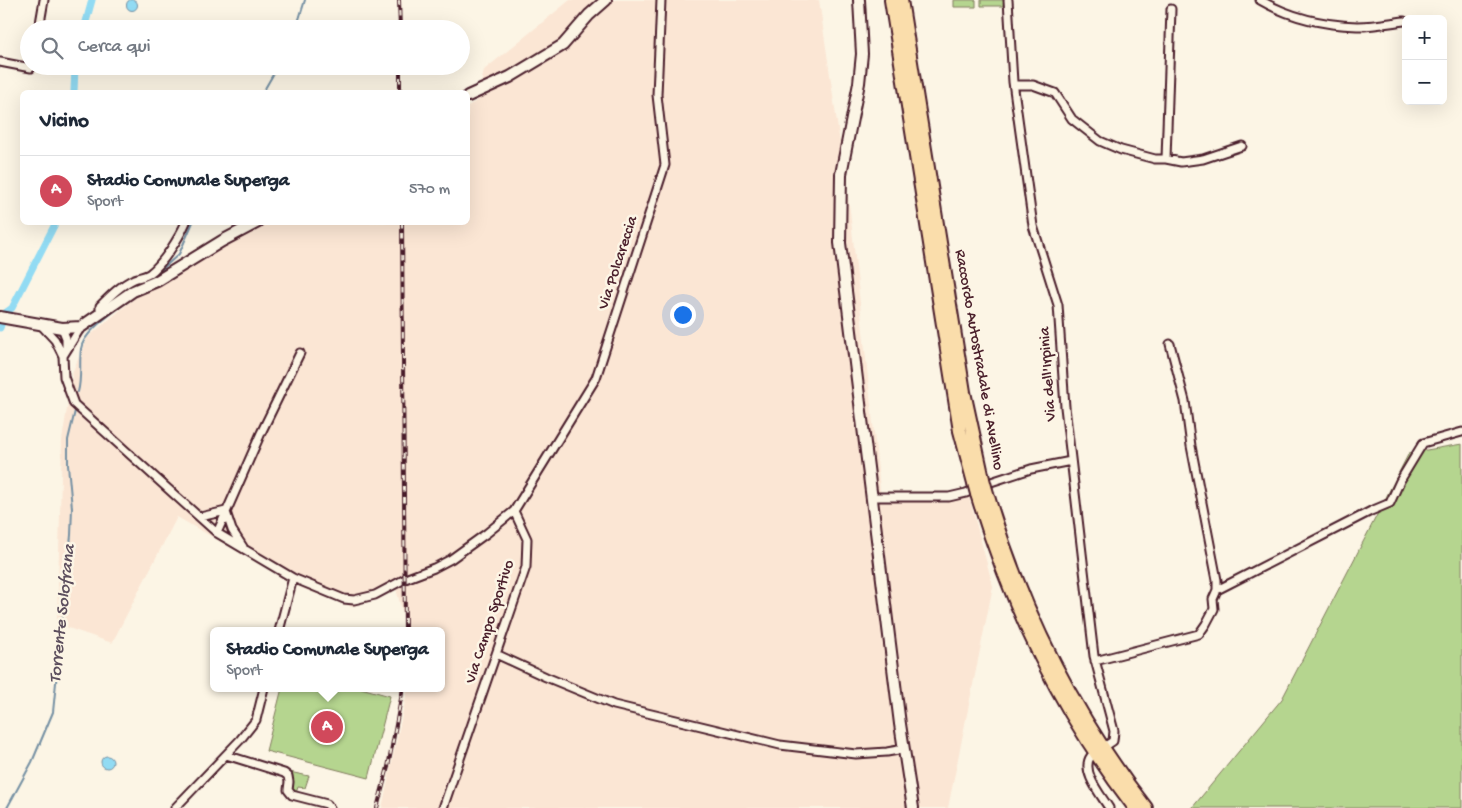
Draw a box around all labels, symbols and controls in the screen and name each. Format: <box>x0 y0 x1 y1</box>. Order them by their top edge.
map controls <box>1402 15 1447 105</box>
button: + <box>1402 15 1447 60</box>
search box <box>20 20 470 75</box>
icon: search <box>38 34 66 62</box>
text: Cerca qui <box>78 36 151 59</box>
button: − <box>1402 60 1447 105</box>
text: Vicino <box>40 110 89 135</box>
text: Stadio Comunale Superga <box>87 170 289 193</box>
text: A <box>51 181 61 200</box>
text: 570 m <box>409 181 450 200</box>
text: Sport <box>87 193 123 212</box>
street label: Via Polcareccia <box>595 213 643 313</box>
street label: Raccordo Autostradale di Avellino <box>949 248 1007 472</box>
your location <box>670 302 696 328</box>
street label: Via dell'Irpinia <box>1036 325 1062 423</box>
water label: Torrente Solofrana <box>45 543 81 684</box>
street label: Via Campo Sportivo <box>462 558 520 687</box>
popup <box>210 627 445 692</box>
text: Stadio Comunale Superga <box>226 639 429 662</box>
text: Sport <box>226 662 262 681</box>
pin: A <box>311 708 343 746</box>

